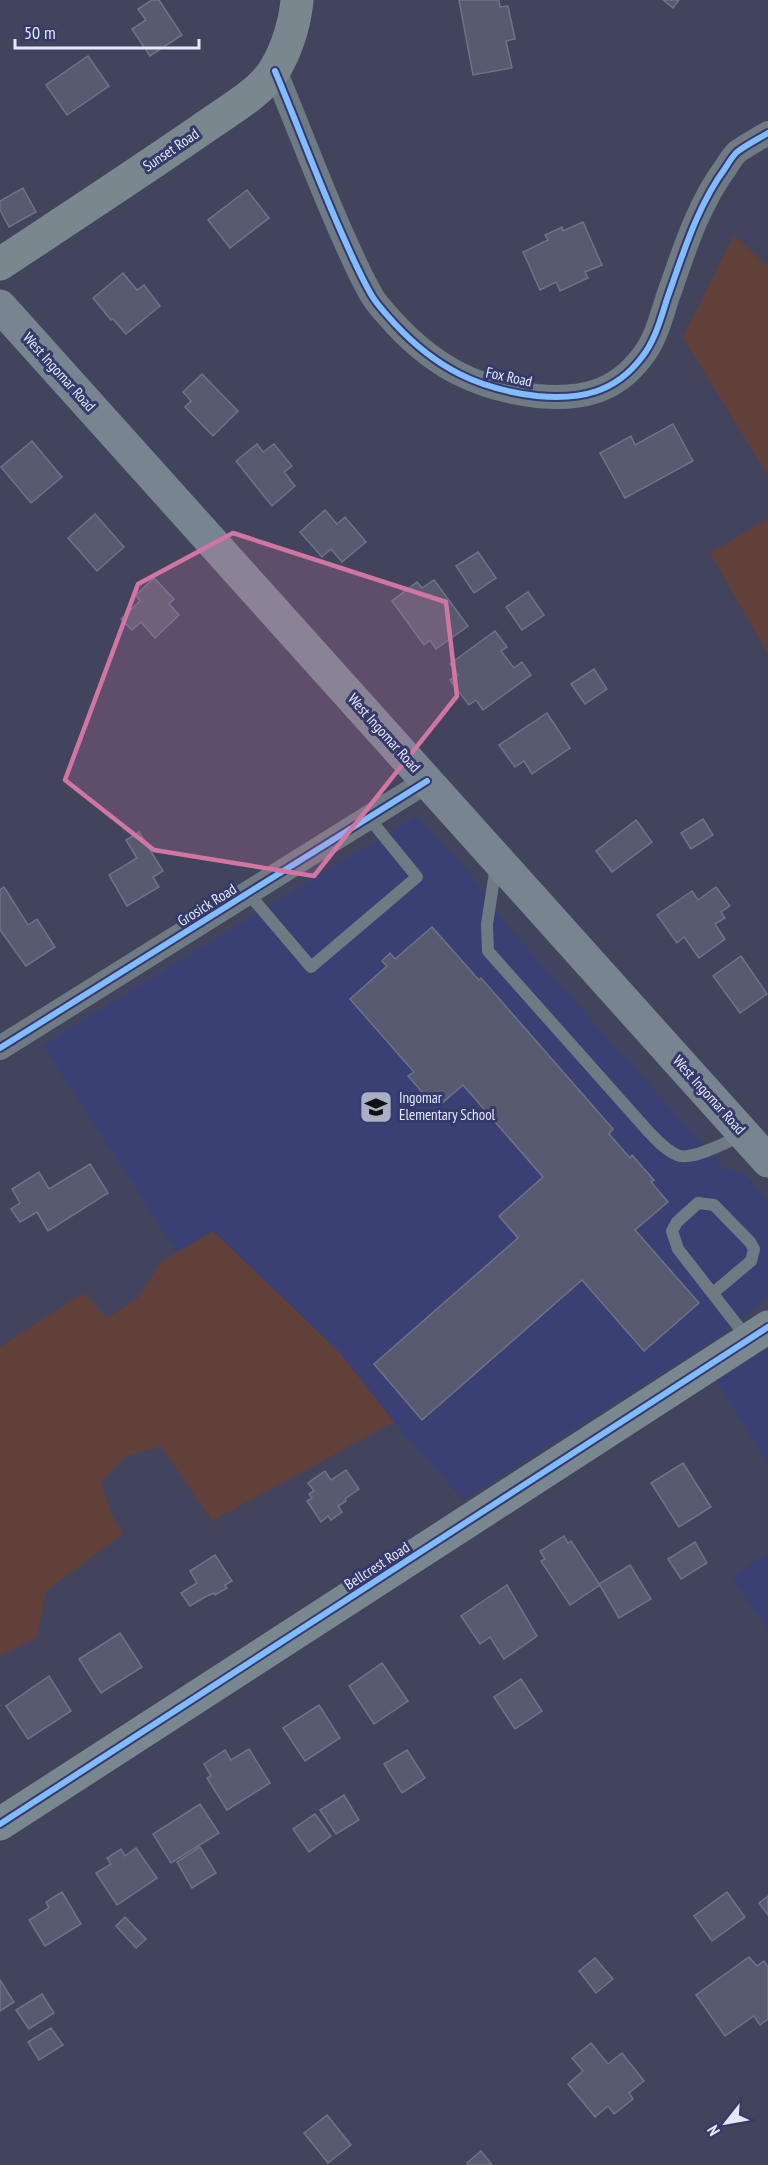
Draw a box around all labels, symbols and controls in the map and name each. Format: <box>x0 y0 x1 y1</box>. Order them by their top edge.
scale bar <box>15 12 200 50</box>
text: 50 m <box>24 21 56 44</box>
street label: Sunset Road <box>139 124 202 175</box>
street label: West Ingomar Road <box>19 328 100 415</box>
street label: Fox Road <box>484 362 534 391</box>
street label: West Ingomar Road <box>344 689 425 776</box>
street label: Grosick Road <box>174 879 240 930</box>
street label: West Ingomar Road <box>669 1051 750 1138</box>
place label: Ingomar Elementary School <box>399 1088 496 1124</box>
school or university icon: Ingomar Elementary School <box>358 1089 394 1125</box>
street label: Bellcrest Road <box>341 1537 413 1594</box>
north arrow <box>696 2093 756 2153</box>
text: N <box>702 2122 724 2140</box>

